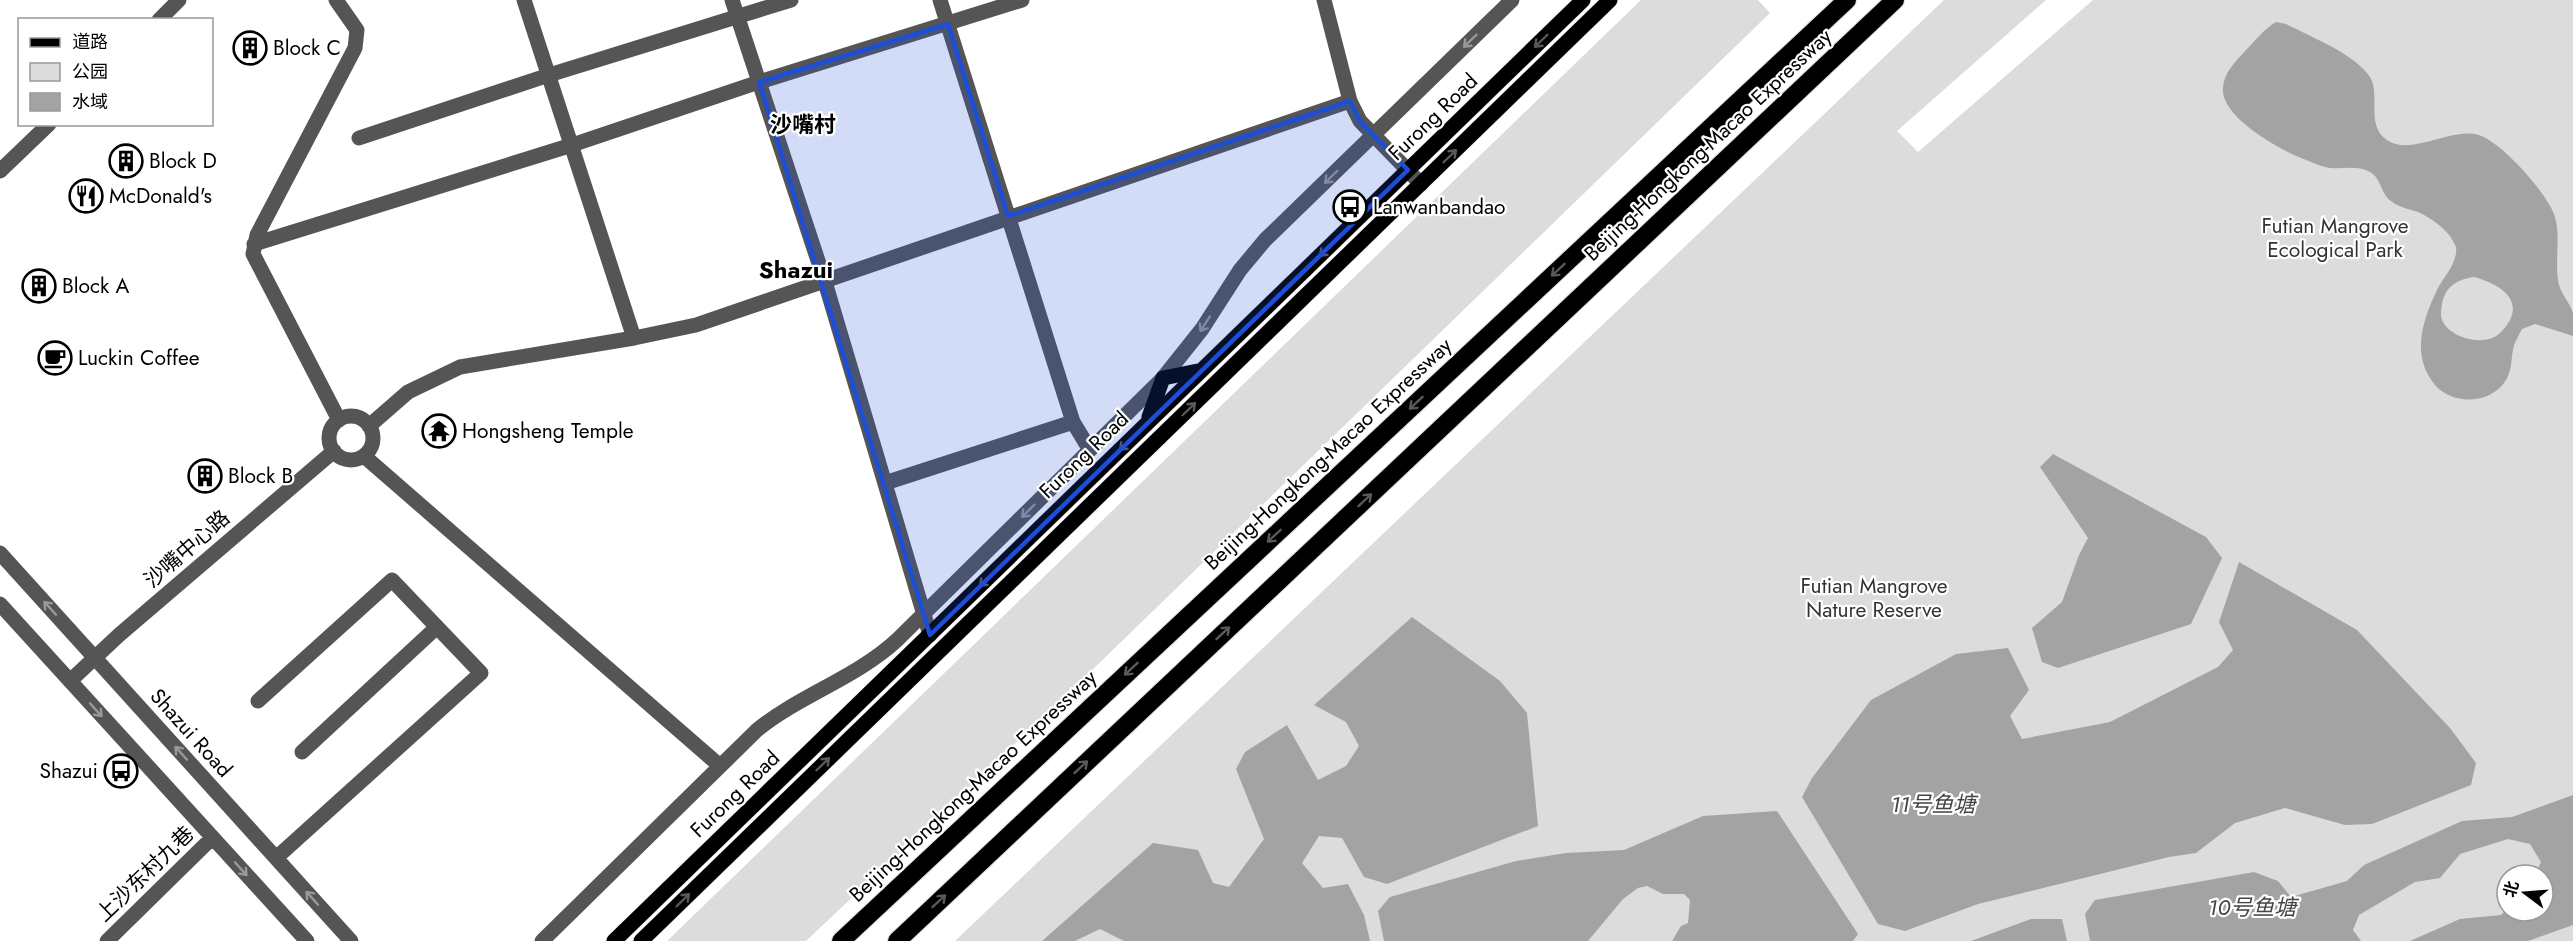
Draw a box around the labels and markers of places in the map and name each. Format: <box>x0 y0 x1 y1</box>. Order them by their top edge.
building icon: Block C <box>232 30 268 66</box>
place label: Block C <box>273 33 341 63</box>
building icon: Block D <box>108 143 144 179</box>
place label: Block D <box>149 146 217 176</box>
restaurant icon: McDonald's <box>68 178 104 214</box>
place label: McDonald's <box>109 181 212 211</box>
bus stop icon: Lanwanbandao <box>1332 189 1368 225</box>
place label: Lanwanbandao <box>1373 192 1506 222</box>
building icon: Block A <box>21 268 57 304</box>
place label: Block A <box>62 271 130 301</box>
cafe icon: Luckin Coffee <box>37 340 73 376</box>
place label: Luckin Coffee <box>78 343 200 373</box>
temple icon: Hongsheng Temple <box>421 413 457 449</box>
place label: Hongsheng Temple <box>462 416 634 446</box>
building icon: Block B <box>187 458 223 494</box>
place label: Block B <box>228 461 293 491</box>
bus stop icon: Shazui <box>103 753 139 789</box>
place label: Shazui <box>39 756 98 786</box>

